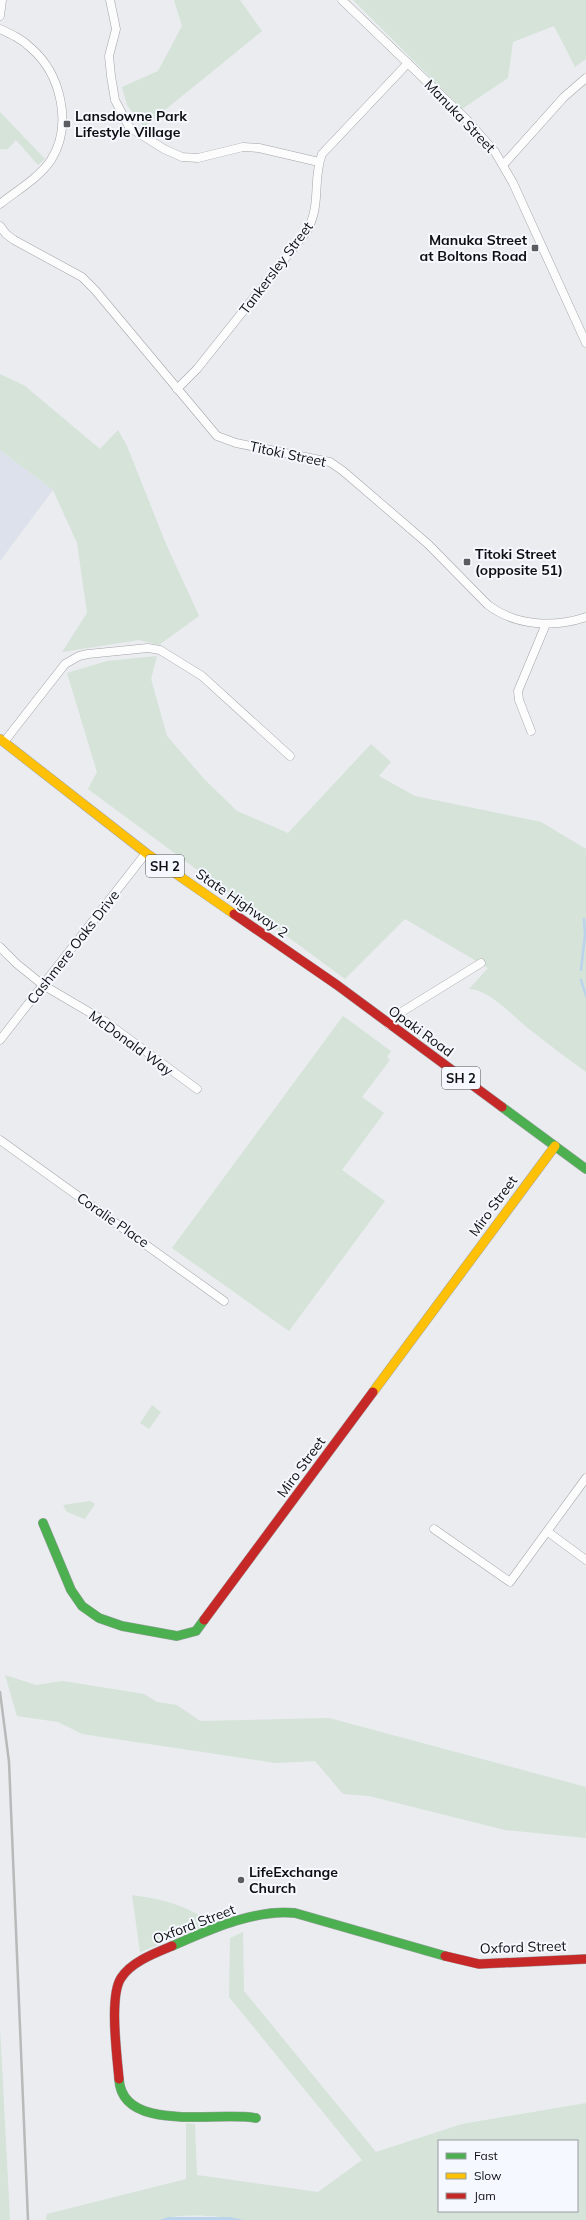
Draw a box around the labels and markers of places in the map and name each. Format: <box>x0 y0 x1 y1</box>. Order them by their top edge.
place label: Lansdowne Park Lifestyle Village <box>75 107 187 141</box>
marker: Lansdowne Park Lifestyle Village <box>62 119 72 129</box>
place label: Manuka Street at Boltons Road <box>419 231 528 265</box>
marker: Manuka Street at Boltons Road <box>530 243 540 253</box>
place label: Titoki Street (opposite 51) <box>475 545 563 579</box>
marker: Titoki Street (opposite 51) <box>462 557 472 567</box>
place label: LifeExchange Church <box>249 1863 338 1897</box>
marker: LifeExchange Church <box>236 1875 246 1885</box>

